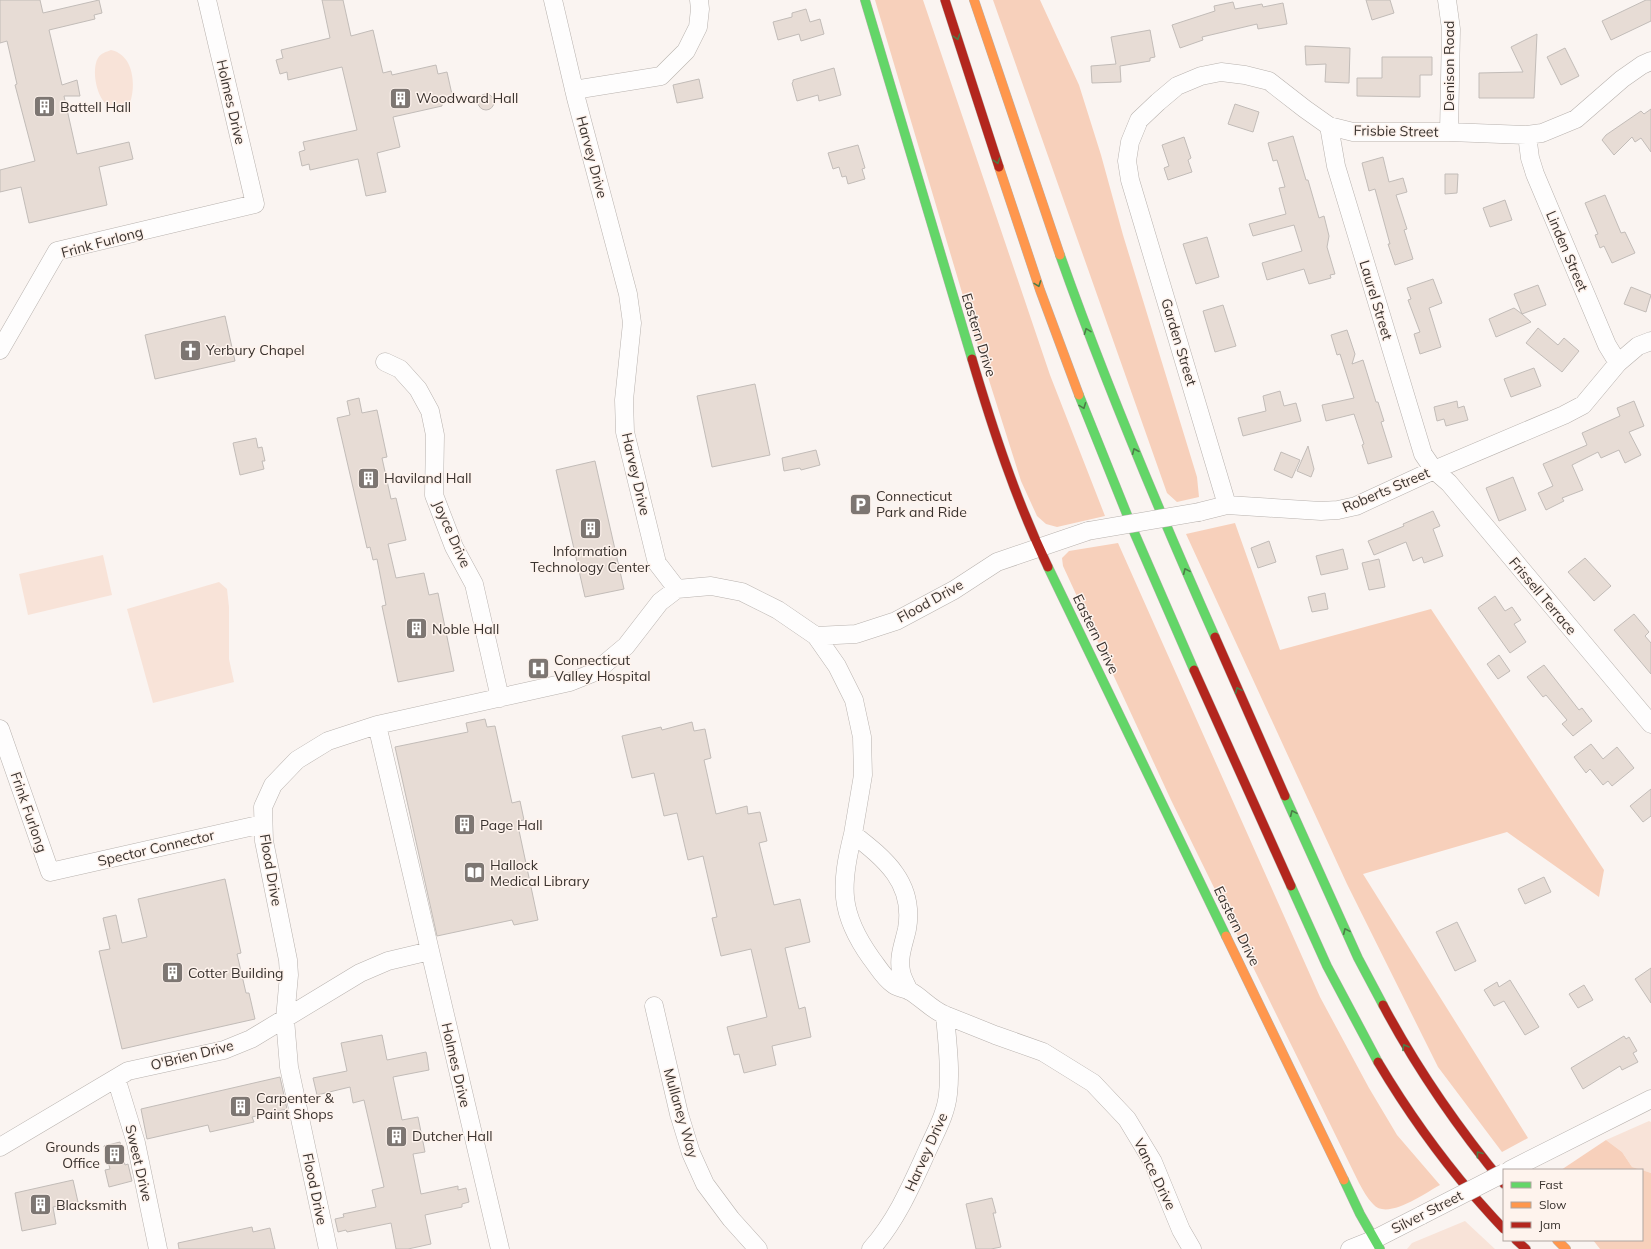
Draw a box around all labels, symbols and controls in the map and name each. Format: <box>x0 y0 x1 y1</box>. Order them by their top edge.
street label: Denison Road <box>1440 21 1458 111</box>
one-way arrow <box>952 33 961 40</box>
street label: Holmes Drive <box>213 58 249 146</box>
building icon: Woodward Hall <box>388 85 414 111</box>
place label: Woodward Hall <box>416 89 518 107</box>
building icon: Battell Hall <box>31 94 57 120</box>
place label: Battell Hall <box>60 98 131 116</box>
street label: Harvey Drive <box>572 114 612 200</box>
street label: Frisbie Street <box>1353 121 1439 141</box>
one-way arrow <box>992 157 1001 164</box>
street label: Linden Street <box>1542 208 1592 294</box>
street label: Frink Furlong <box>59 222 145 262</box>
street label: Laurel Street <box>1355 258 1397 342</box>
one-way arrow <box>1033 281 1042 288</box>
street label: Eastern Drive <box>958 291 1000 379</box>
street label: Garden Street <box>1157 296 1201 388</box>
one-way arrow <box>1084 327 1092 334</box>
church icon: Yerbury Chapel <box>178 337 204 363</box>
place label: Yerbury Chapel <box>205 341 305 359</box>
one-way arrow <box>1079 403 1087 410</box>
street label: Harvey Drive <box>618 431 654 517</box>
one-way arrow <box>1132 448 1140 455</box>
street label: Roberts Street <box>1340 463 1433 516</box>
building icon: Haviland Hall <box>356 465 382 491</box>
place label: Haviland Hall <box>384 469 472 487</box>
place label: Connecticut Park and Ride <box>876 487 967 521</box>
parking icon: Connecticut Park and Ride <box>848 491 874 517</box>
street label: Joyce Drive <box>429 498 475 570</box>
building icon: Information Technology Center <box>577 516 603 542</box>
place label: Information Technology Center <box>530 542 651 576</box>
street label: Frissell Terrace <box>1505 553 1581 639</box>
one-way arrow <box>1182 568 1190 575</box>
street label: Flood Drive <box>894 575 966 627</box>
street label: Eastern Drive <box>1069 591 1123 677</box>
building icon: Noble Hall <box>403 616 429 642</box>
place label: Noble Hall <box>432 620 499 638</box>
place label: Connecticut Valley Hospital <box>554 651 651 685</box>
hospital icon: Connecticut Valley Hospital <box>526 655 552 681</box>
one-way arrow <box>1235 687 1243 695</box>
street label: Frink Furlong <box>7 769 51 855</box>
one-way arrow <box>1290 809 1298 817</box>
building icon: Page Hall <box>452 812 478 838</box>
place label: Page Hall <box>480 816 543 834</box>
street label: Spector Connector <box>96 826 217 870</box>
street label: Flood Drive <box>256 832 286 908</box>
place label: Hallock Medical Library <box>490 856 590 890</box>
library icon: Hallock Medical Library <box>462 860 488 886</box>
street label: Eastern Drive <box>1210 883 1264 969</box>
one-way arrow <box>1343 928 1351 936</box>
building icon: Cotter Building <box>160 960 186 986</box>
place label: Cotter Building <box>188 964 284 982</box>
street label: Holmes Drive <box>438 1021 474 1109</box>
street label: O'Brien Drive <box>149 1036 235 1074</box>
one-way arrow <box>1403 1044 1410 1051</box>
street label: Mullaney Way <box>660 1066 703 1160</box>
place label: Carpenter & Paint Shops <box>256 1089 334 1123</box>
building icon: Carpenter & Paint Shops <box>227 1093 253 1119</box>
street label: Harvey Drive <box>901 1110 951 1194</box>
street label: Sweet Drive <box>121 1123 157 1203</box>
building icon: Dutcher Hall <box>384 1123 410 1149</box>
place label: Dutcher Hall <box>412 1127 493 1145</box>
street label: Vance Drive <box>1130 1135 1180 1213</box>
place label: Grounds Office <box>45 1138 100 1172</box>
building icon: Grounds Office <box>102 1142 128 1168</box>
street label: Flood Drive <box>299 1151 331 1227</box>
one-way arrow <box>1477 1151 1484 1158</box>
legend <box>1503 1169 1643 1241</box>
text: Fast <box>1539 1177 1563 1192</box>
street label: Silver Street <box>1388 1186 1466 1238</box>
building icon: Blacksmith <box>27 1192 53 1218</box>
place label: Blacksmith <box>56 1196 127 1214</box>
text: Slow <box>1539 1197 1567 1212</box>
text: Jam <box>1539 1217 1561 1232</box>

